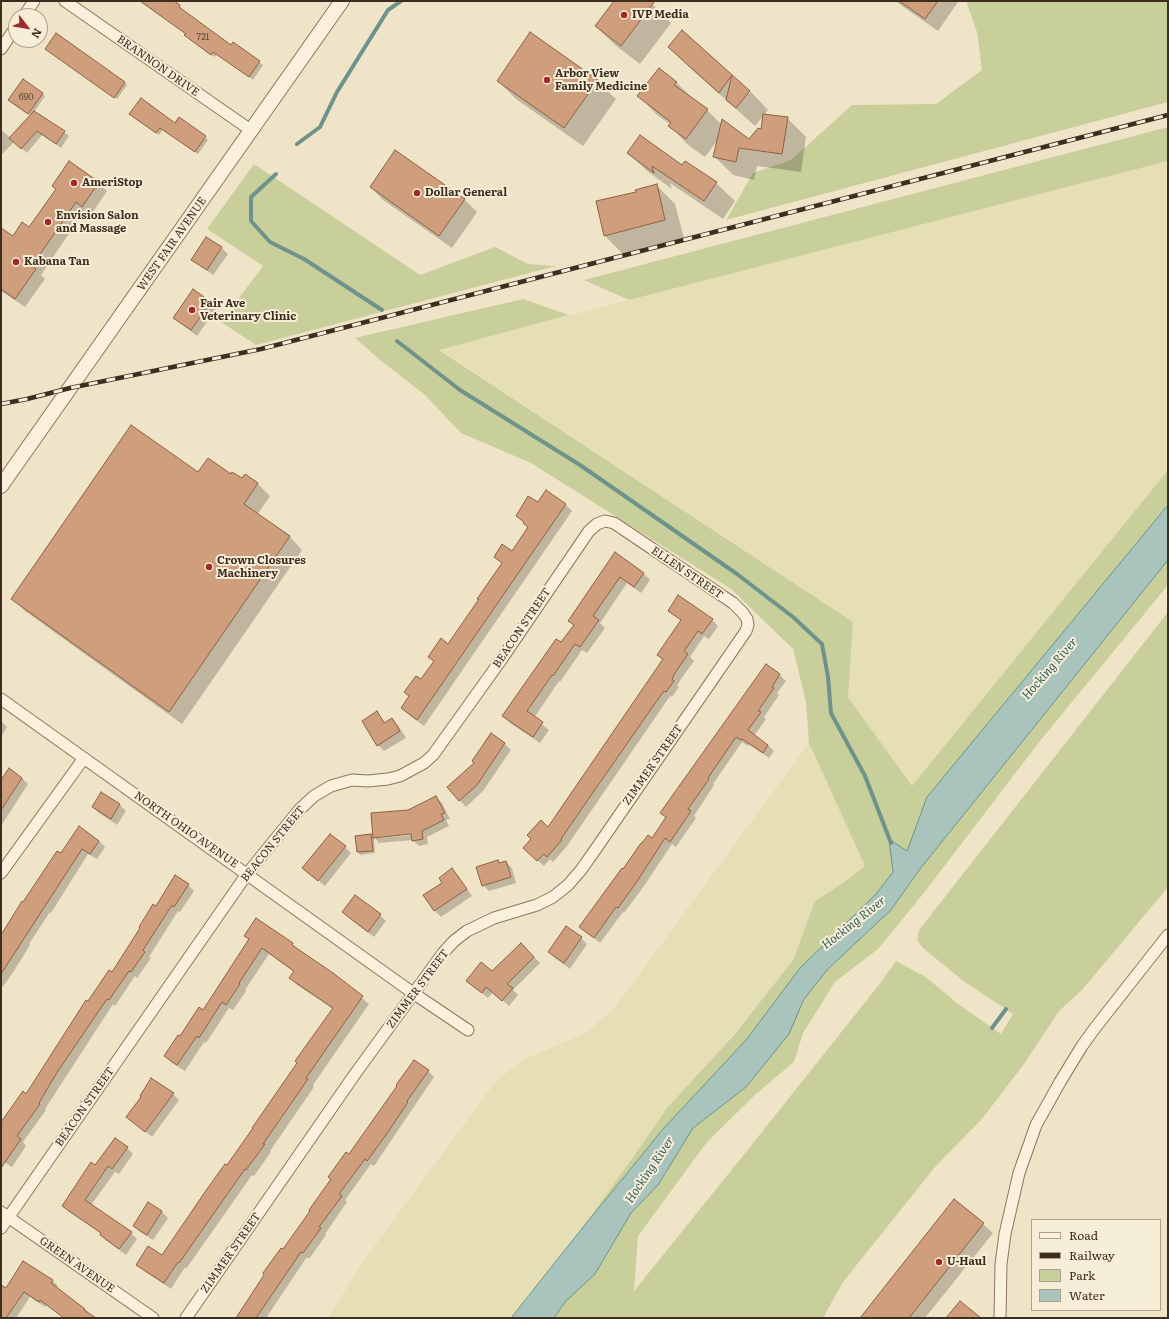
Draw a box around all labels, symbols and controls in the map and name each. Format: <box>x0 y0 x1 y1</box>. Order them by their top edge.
north arrow <box>8 8 48 48</box>
place label: IVP Media <box>632 8 689 22</box>
marker: IVP Media <box>619 10 629 20</box>
text: N <box>28 26 47 42</box>
house number: 721 <box>197 32 209 42</box>
street label: BRANNON DRIVE <box>114 33 202 99</box>
place label: Arbor View Family Medicine <box>555 67 647 93</box>
marker: Arbor View Family Medicine <box>542 75 552 85</box>
house number: 690 <box>19 92 33 102</box>
place label: AmeriStop <box>82 176 143 190</box>
marker: AmeriStop <box>69 178 79 188</box>
place label: Dollar General <box>425 186 507 200</box>
marker: Dollar General <box>412 188 422 198</box>
street label: WEST FAIR AVENUE <box>135 195 209 293</box>
place label: Envision Salon and Massage <box>56 209 139 235</box>
marker: Envision Salon and Massage <box>43 217 53 227</box>
place label: Kabana Tan <box>24 255 90 269</box>
marker: Kabana Tan <box>11 257 21 267</box>
place label: Fair Ave Veterinary Clinic <box>200 297 296 323</box>
marker: Fair Ave Veterinary Clinic <box>187 305 197 315</box>
street label: ELLEN STREET <box>649 544 725 602</box>
place label: Crown Closures Machinery <box>217 554 306 580</box>
marker: Crown Closures Machinery <box>204 562 214 572</box>
street label: BEACON STREET <box>490 585 554 671</box>
water label: Hocking River <box>1019 635 1081 703</box>
street label: ZIMMER STREET <box>620 722 686 808</box>
street label: NORTH OHIO AVENUE <box>131 789 241 871</box>
street label: BEACON STREET <box>238 803 308 885</box>
water label: Hocking River <box>819 894 889 952</box>
street label: ZIMMER STREET <box>384 947 452 1031</box>
street label: BEACON STREET <box>53 1065 117 1149</box>
water label: Hocking River <box>623 1134 677 1206</box>
street label: ZIMMER STREET <box>198 1210 264 1296</box>
legend <box>1031 1219 1161 1311</box>
text: Road <box>1069 1226 1098 1244</box>
street label: GREEN AVENUE <box>37 1234 117 1296</box>
text: Railway <box>1069 1246 1115 1264</box>
place label: U-Haul <box>947 1255 986 1269</box>
marker: U-Haul <box>934 1257 944 1267</box>
text: Park <box>1069 1266 1095 1284</box>
text: Water <box>1069 1286 1105 1304</box>

